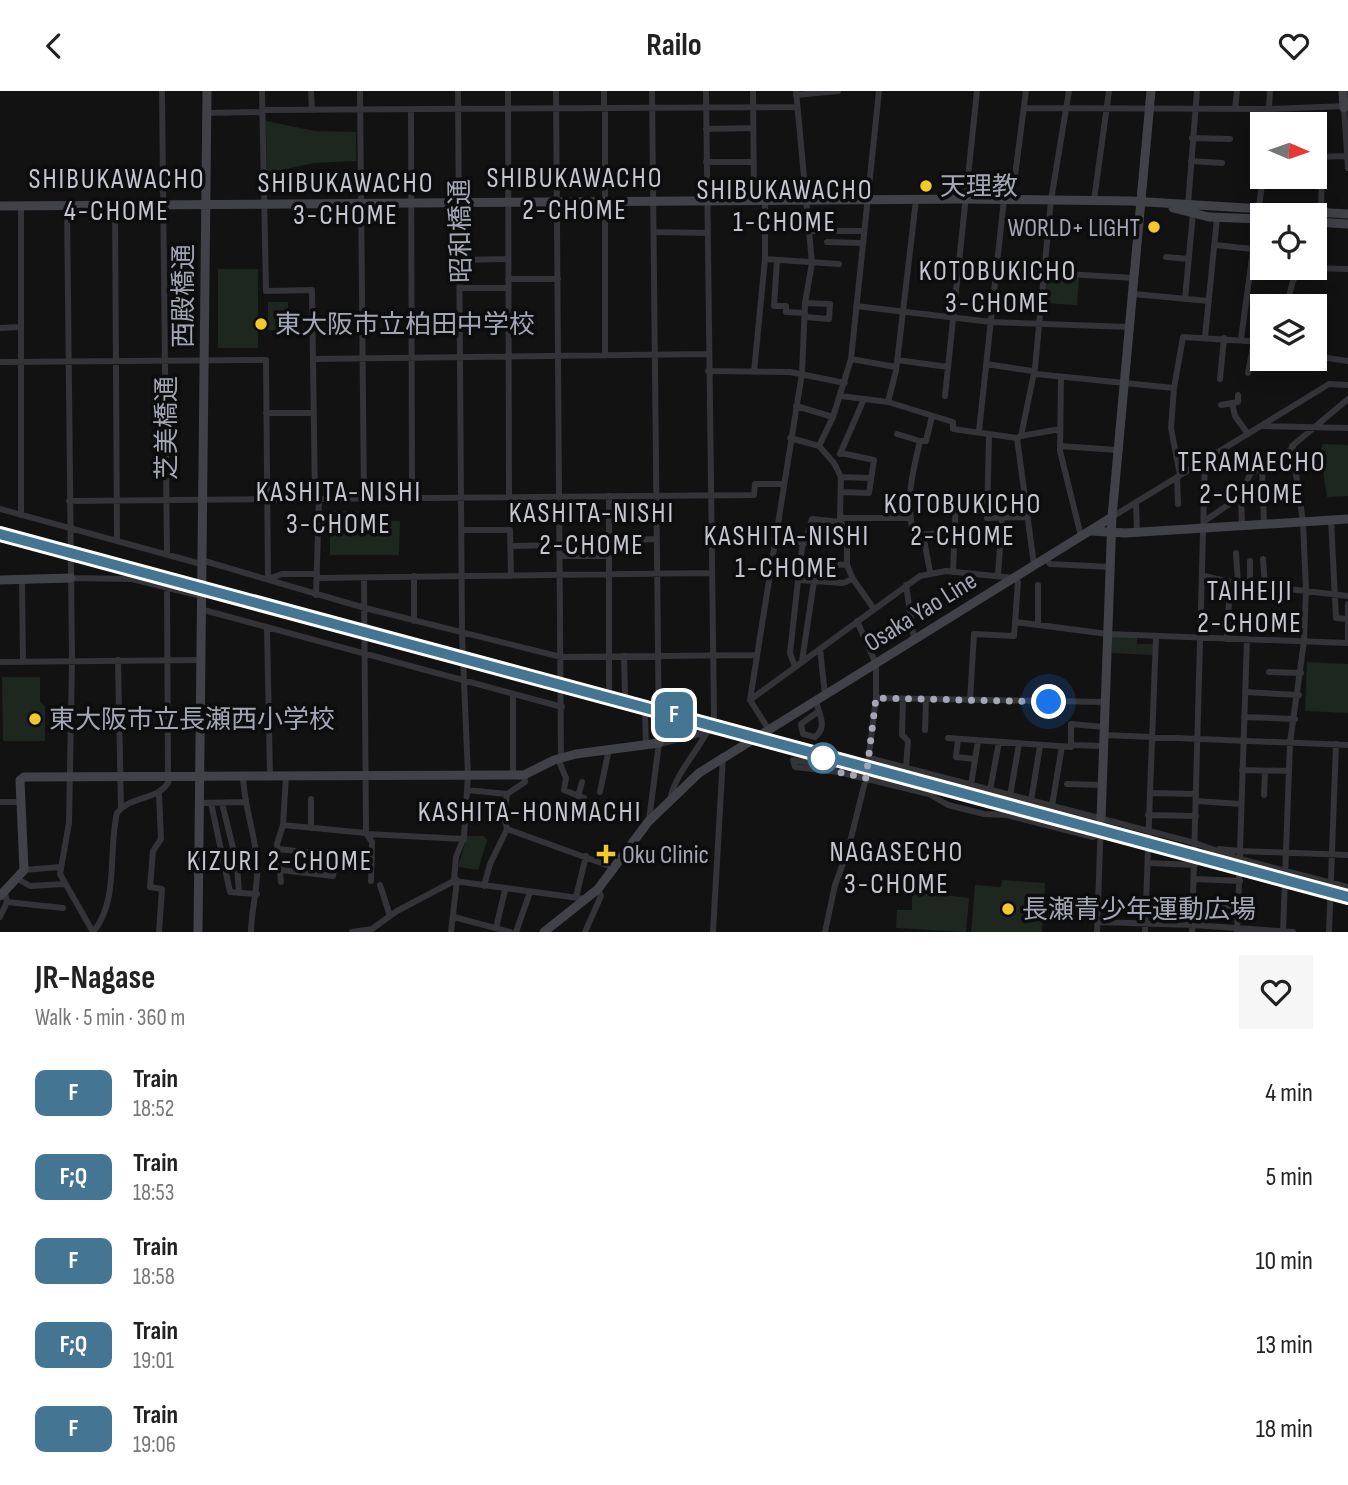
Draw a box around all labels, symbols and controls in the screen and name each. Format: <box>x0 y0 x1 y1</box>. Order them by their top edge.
text: Railo <box>646 26 702 65</box>
icon: back <box>35 27 73 65</box>
icon: heart <box>1275 27 1313 65</box>
north arrow <box>1250 112 1326 189</box>
map controls <box>1250 112 1327 371</box>
district label: SHIBUKAWACHO 2-CHOME <box>486 162 664 227</box>
district label: SHIBUKAWACHO 4-CHOME <box>28 163 206 228</box>
district label: SHIBUKAWACHO 3-CHOME <box>257 167 435 232</box>
place label: 天理教 <box>940 172 1018 203</box>
district label: SHIBUKAWACHO 1-CHOME <box>696 174 874 239</box>
marker: 天理教 <box>918 178 934 194</box>
street label: 昭和橋通 <box>445 179 478 283</box>
button: locate <box>1250 203 1327 280</box>
place label: WORLD+ LIGHT <box>1007 213 1140 244</box>
marker: WORLD+ LIGHT <box>1146 219 1162 235</box>
street label: 西殿橋通 <box>169 244 200 348</box>
district label: KOTOBUKICHO 3-CHOME <box>919 255 1077 320</box>
button: layers <box>1250 294 1327 371</box>
place label: 東大阪市立柏田中学校 <box>275 310 535 341</box>
marker: 東大阪市立柏田中学校 <box>253 316 269 332</box>
street label: 芝美橋通 <box>152 376 183 480</box>
district label: TERAMAECHO 2-CHOME <box>1178 446 1327 511</box>
district label: KASHITA-NISHI 3-CHOME <box>256 476 422 541</box>
district label: KOTOBUKICHO 2-CHOME <box>884 488 1042 553</box>
district label: KASHITA-NISHI 2-CHOME <box>509 497 675 562</box>
district label: KASHITA-NISHI 1-CHOME <box>704 520 870 585</box>
street label: Osaka Yao Line <box>859 566 983 659</box>
district label: TAIHEIJI 2-CHOME <box>1197 575 1303 640</box>
your location <box>1031 684 1066 719</box>
line badge: F <box>651 692 697 738</box>
text: F <box>669 700 679 729</box>
place label: 東大阪市立長瀬西小学校 <box>49 705 335 736</box>
marker: 東大阪市立長瀬西小学校 <box>27 711 43 727</box>
unlabelled marker <box>808 743 838 773</box>
district label: KASHITA-HONMACHI <box>418 796 642 829</box>
district label: NAGASECHO 3-CHOME <box>830 836 964 901</box>
place label: Oku Clinic <box>622 840 709 871</box>
marker: Oku Clinic <box>596 844 616 864</box>
district label: KIZURI 2-CHOME <box>187 845 373 878</box>
place label: 長瀬青少年運動広場 <box>1022 895 1256 926</box>
marker: 長瀬青少年運動広場 <box>1000 901 1016 917</box>
button: heart <box>1239 955 1313 1029</box>
text: JR-Nagase <box>35 958 155 998</box>
text: Walk · 5 min · 360 m <box>35 1004 185 1032</box>
text: Train <box>133 1064 178 1095</box>
text: F <box>68 1078 79 1107</box>
text: 4 min <box>1265 1078 1313 1109</box>
text: 18:52 <box>133 1095 174 1123</box>
text: Train <box>133 1148 178 1179</box>
text: F;Q <box>60 1162 87 1191</box>
text: 5 min <box>1266 1162 1313 1193</box>
text: 18:53 <box>133 1179 174 1207</box>
text: Train <box>133 1232 178 1263</box>
text: F <box>68 1246 79 1275</box>
text: 10 min <box>1256 1246 1313 1277</box>
text: 18:58 <box>133 1263 175 1291</box>
text: Train <box>133 1316 178 1347</box>
text: F;Q <box>60 1330 87 1359</box>
text: 13 min <box>1256 1330 1313 1361</box>
text: 19:01 <box>133 1347 174 1375</box>
text: Train <box>133 1400 178 1431</box>
text: F <box>68 1414 79 1443</box>
text: 18 min <box>1256 1414 1313 1445</box>
text: 19:06 <box>133 1431 176 1459</box>

